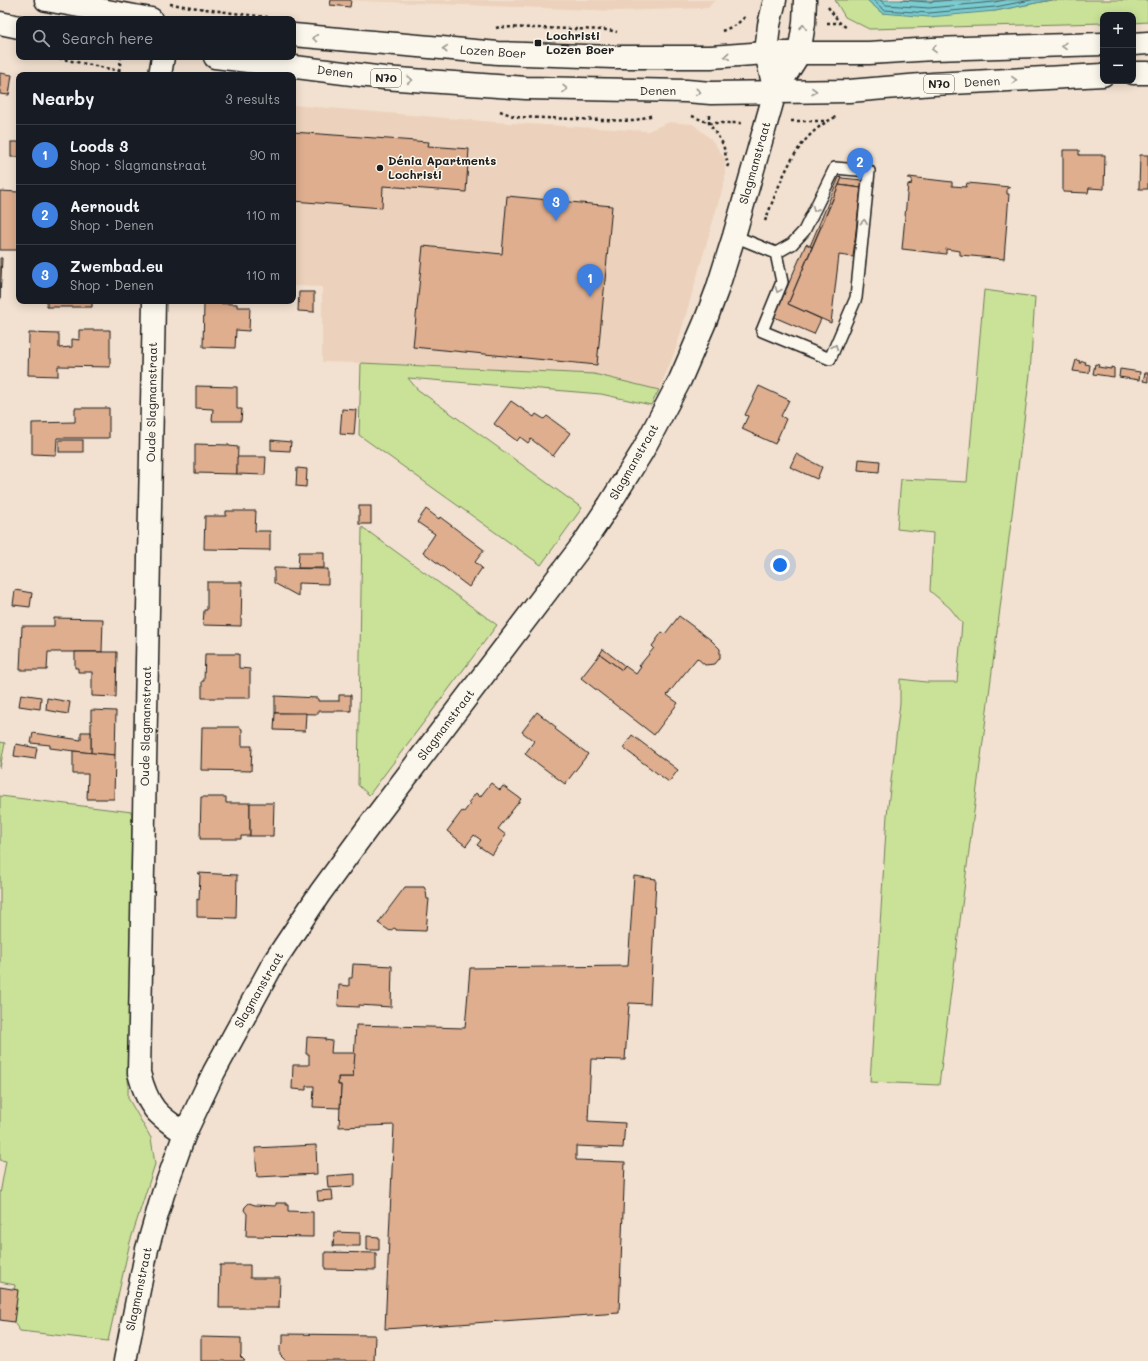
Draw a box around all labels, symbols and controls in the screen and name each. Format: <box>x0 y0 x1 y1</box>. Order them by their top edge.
map controls <box>1100 12 1136 84</box>
button: + <box>1100 12 1136 48</box>
search box <box>16 16 296 60</box>
one-way arrow <box>798 24 807 30</box>
icon: search <box>30 27 52 49</box>
place label: Lochristi Lozen Boer <box>546 27 614 57</box>
text: Search here <box>62 28 153 48</box>
one-way arrow <box>312 33 318 42</box>
marker: Lochristi Lozen Boer <box>533 38 543 48</box>
street label: Lozen Boer <box>460 41 527 61</box>
one-way arrow <box>1061 41 1067 50</box>
one-way arrow <box>442 44 448 53</box>
one-way arrow <box>931 45 937 54</box>
button: − <box>1100 48 1136 84</box>
one-way arrow <box>724 51 730 60</box>
street label: Denen <box>316 61 354 81</box>
road number: N70 <box>371 69 401 87</box>
street label: Denen <box>963 72 1001 90</box>
one-way arrow <box>407 75 413 84</box>
road number: N70 <box>924 75 954 93</box>
one-way arrow <box>1011 76 1017 84</box>
street label: Denen <box>640 82 676 98</box>
one-way arrow <box>562 85 568 94</box>
text: Nearby <box>32 87 94 109</box>
one-way arrow <box>695 87 701 96</box>
one-way arrow <box>811 87 817 95</box>
text: 3 results <box>225 90 280 107</box>
street label: Slagmanstraat <box>735 120 773 206</box>
text: Loods 3 <box>70 136 128 156</box>
text: 1 <box>42 146 48 163</box>
text: 90 m <box>250 146 280 163</box>
pin: 2 <box>847 148 873 181</box>
place label: Dénia Apartments Lochristi <box>388 152 496 182</box>
text: Shop · Slagmanstraat <box>70 156 207 173</box>
marker: Dénia Apartments Lochristi <box>375 163 385 173</box>
pin: 3 <box>543 188 569 221</box>
text: Aernoudt <box>70 196 140 216</box>
one-way arrow <box>812 205 820 212</box>
text: 2 <box>41 206 49 223</box>
text: 110 m <box>246 206 280 223</box>
text: Shop · Denen <box>70 216 154 233</box>
one-way arrow <box>859 219 868 225</box>
text: Zwembad.eu <box>70 256 163 276</box>
pin: 1 <box>577 264 603 297</box>
text: 3 <box>41 266 49 283</box>
text: 110 m <box>246 266 280 283</box>
text: Shop · Denen <box>70 276 154 293</box>
one-way arrow <box>775 287 783 294</box>
street label: Oude Slagmanstraat <box>142 342 160 462</box>
one-way arrow <box>830 344 838 351</box>
street label: Slagmanstraat <box>605 421 661 502</box>
your location <box>770 555 790 575</box>
street label: Oude Slagmanstraat <box>136 666 154 786</box>
street label: Slagmanstraat <box>413 686 477 763</box>
street label: Slagmanstraat <box>230 949 286 1030</box>
street label: Slagmanstraat <box>121 1245 155 1332</box>

